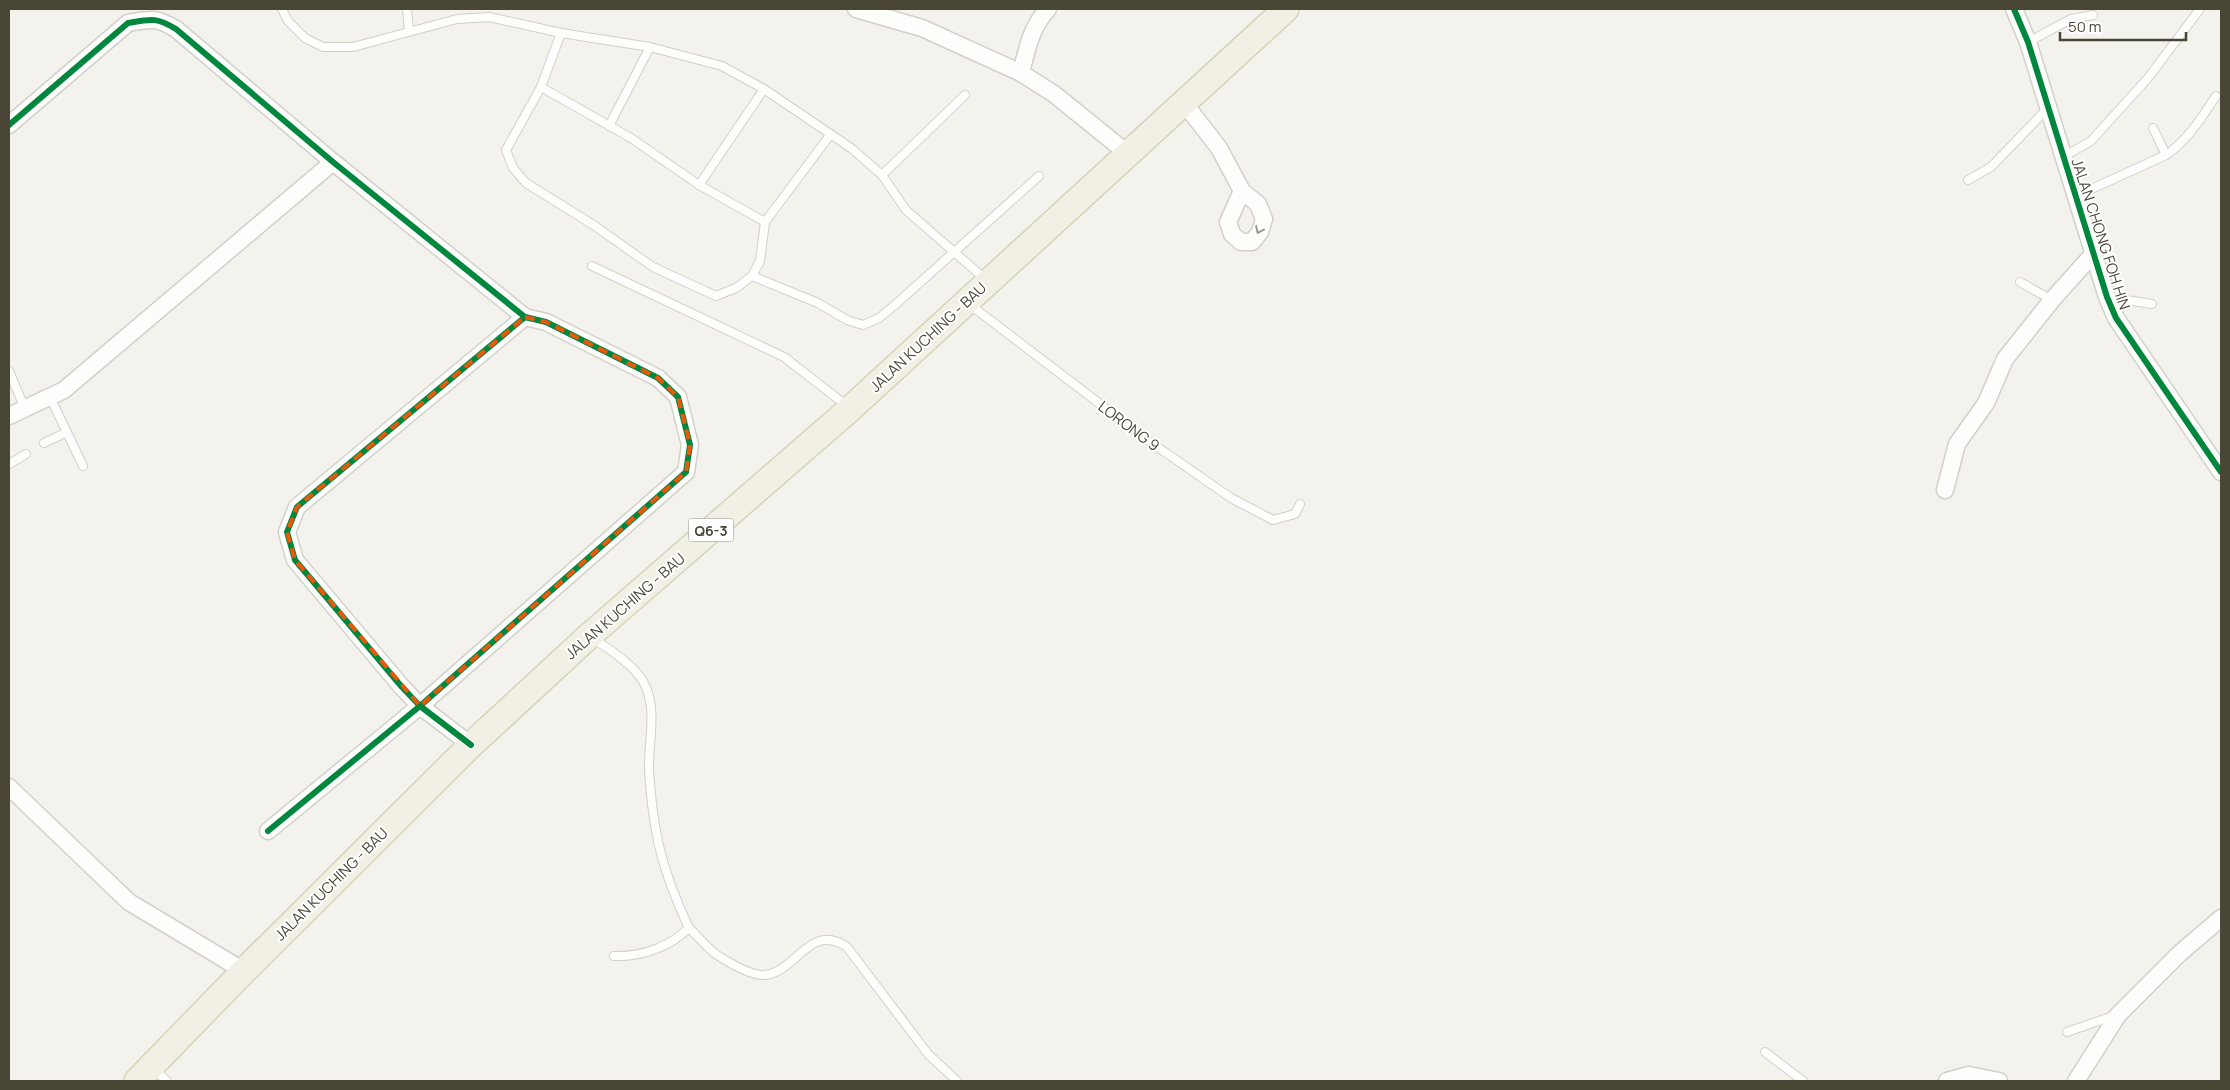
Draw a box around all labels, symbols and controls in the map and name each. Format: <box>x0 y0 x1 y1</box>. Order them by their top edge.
scale bar <box>2060 10 2186 42</box>
text: 50 m <box>2068 16 2102 37</box>
street label: JALAN CHONG FOH HIN <box>2067 156 2135 312</box>
one-way arrow <box>1255 225 1266 234</box>
street label: JALAN KUCHING - BAU <box>865 277 991 397</box>
street label: LORONG 9 <box>1094 396 1164 456</box>
road number: Q6-3 <box>688 518 734 542</box>
street label: JALAN KUCHING - BAU <box>561 548 689 664</box>
street label: JALAN KUCHING - BAU <box>270 823 392 945</box>

